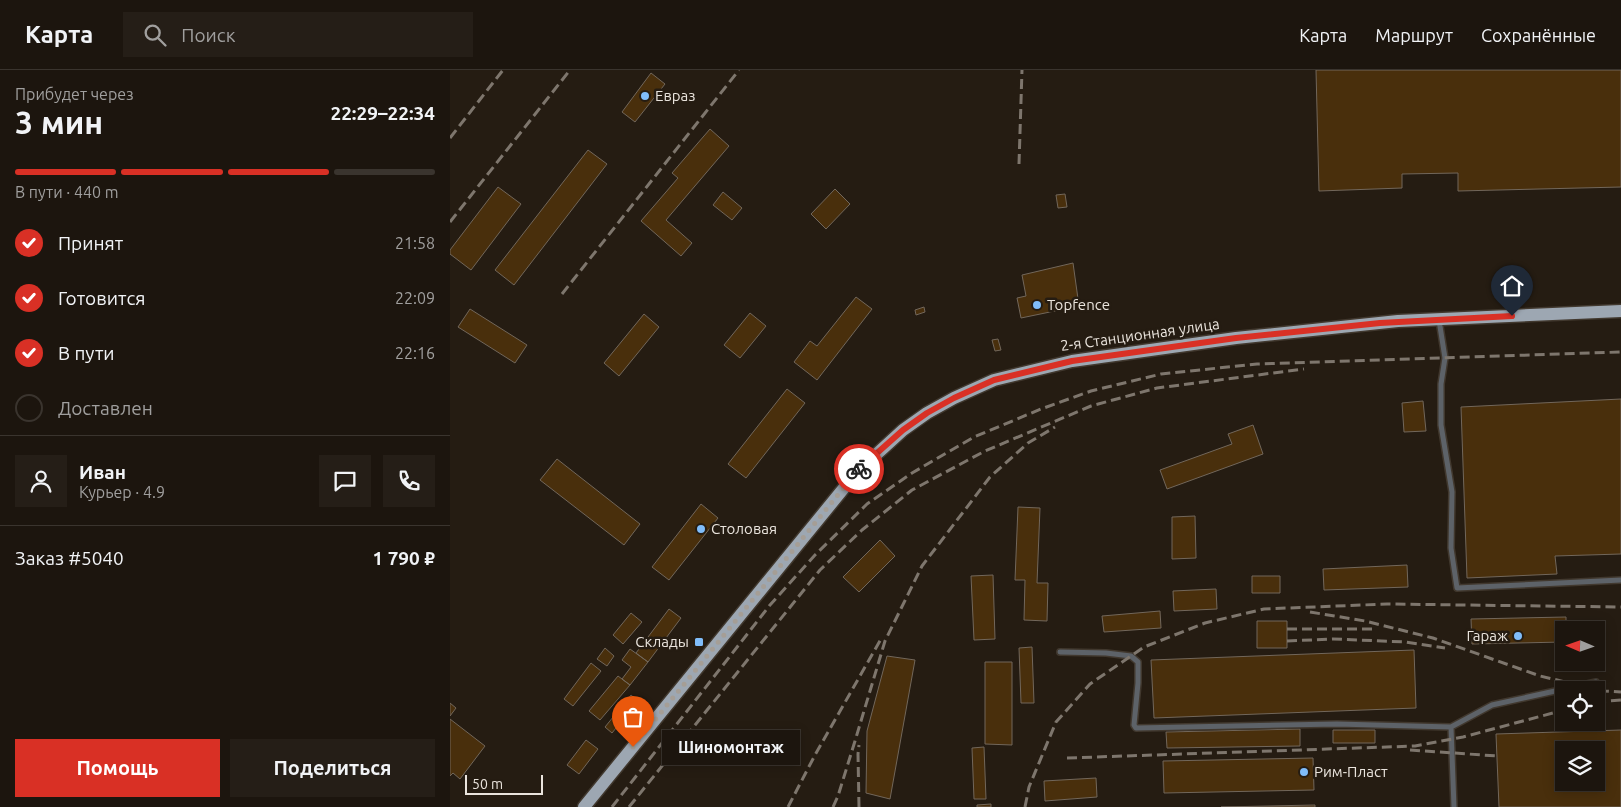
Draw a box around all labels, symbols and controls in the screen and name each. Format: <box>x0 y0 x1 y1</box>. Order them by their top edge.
search box <box>123 12 473 57</box>
text: Карта <box>25 21 93 48</box>
icon: search <box>141 21 169 49</box>
text: Поиск <box>181 24 235 46</box>
text: Карта <box>1299 25 1347 45</box>
text: Маршрут <box>1375 25 1453 45</box>
text: Сохранённые <box>1481 25 1596 45</box>
text: Прибудет через <box>15 85 134 103</box>
place label: Евраз <box>655 87 695 104</box>
marker: Евраз <box>639 90 651 102</box>
text: 22:29–22:34 <box>330 102 435 124</box>
text: 3 мин <box>15 104 103 140</box>
text: В пути · 440 m <box>15 183 118 201</box>
icon: check <box>15 229 43 257</box>
text: Принят <box>58 232 123 254</box>
text: 21:58 <box>395 234 435 252</box>
pin <box>1491 265 1533 316</box>
icon: home <box>1498 272 1526 300</box>
icon: check <box>15 284 43 312</box>
text: Готовится <box>58 287 145 309</box>
text: 22:09 <box>395 289 435 307</box>
place label: Topfence <box>1047 296 1110 313</box>
marker: Topfence <box>1031 299 1043 311</box>
street label: 2-я Станционная улица <box>1059 315 1221 354</box>
icon: check <box>15 339 43 367</box>
text: В пути <box>58 342 115 364</box>
text: 22:16 <box>395 344 435 362</box>
text: Доставлен <box>58 397 153 419</box>
courier <box>834 444 884 494</box>
button: person <box>15 455 67 507</box>
button: chat <box>319 455 371 507</box>
button: phone <box>383 455 435 507</box>
icon: bike <box>845 455 873 483</box>
text: Иван <box>79 461 126 483</box>
text: Курьер · 4.9 <box>79 483 165 501</box>
place label: Столовая <box>711 520 777 537</box>
marker: Столовая <box>695 523 707 535</box>
text: Заказ #5040 <box>15 547 124 569</box>
text: 1 790 ₽ <box>372 547 435 569</box>
north arrow <box>1555 621 1605 671</box>
map controls <box>1555 621 1605 791</box>
place label: Гараж <box>1467 627 1508 644</box>
marker: Гараж <box>1512 630 1524 642</box>
place label: Склады <box>635 633 689 650</box>
marker: Склады <box>693 636 705 648</box>
button: locate <box>1555 681 1605 731</box>
pin <box>612 696 654 747</box>
icon: bag <box>619 703 647 731</box>
callout: Шиномонтаж <box>663 730 800 764</box>
text: Шиномонтаж <box>678 738 784 756</box>
button: Помощь <box>15 739 220 797</box>
button: Поделиться <box>230 739 435 797</box>
button: layers <box>1555 741 1605 791</box>
place label: Рим-Пласт <box>1314 763 1388 780</box>
marker: Рим-Пласт <box>1298 766 1310 778</box>
scale bar <box>465 772 542 795</box>
text: 50 m <box>472 776 503 792</box>

